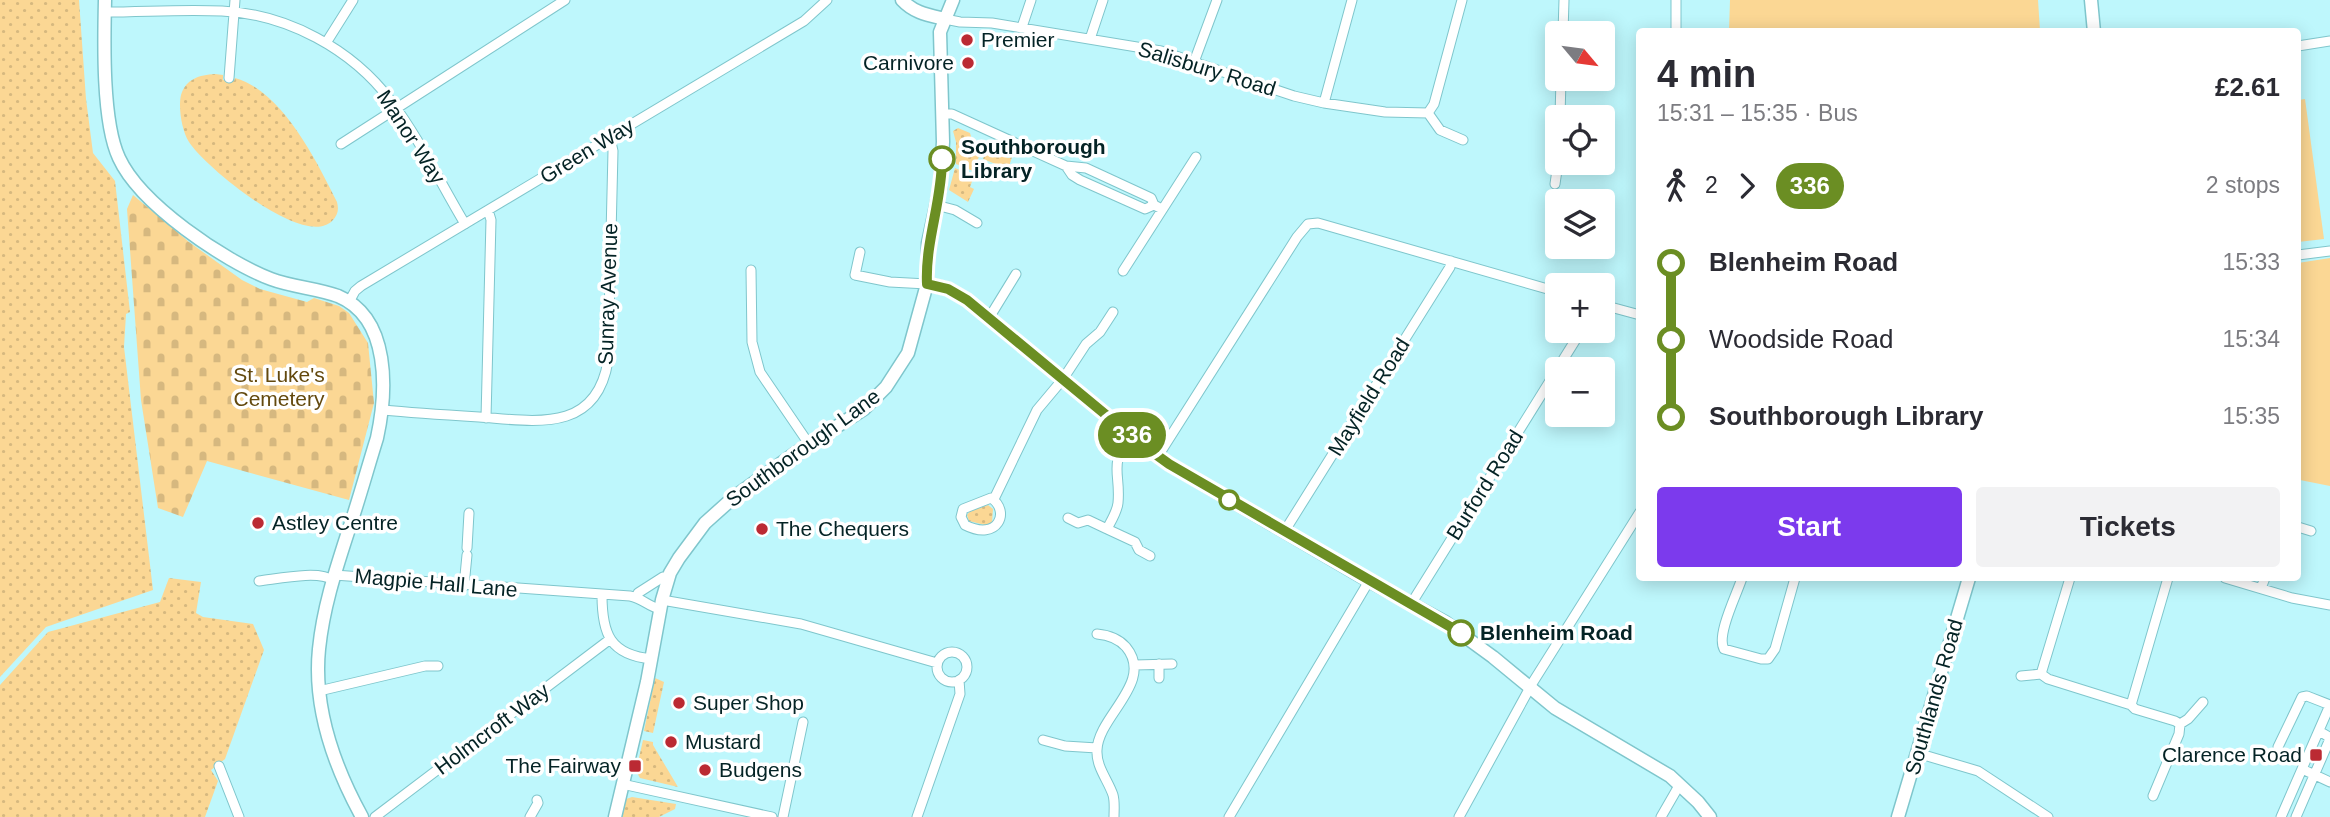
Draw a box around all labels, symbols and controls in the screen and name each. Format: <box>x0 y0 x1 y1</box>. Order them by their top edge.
north arrow <box>1545 21 1615 91</box>
map controls <box>1545 21 1615 427</box>
place label: Premier <box>981 28 1055 51</box>
marker: Premier <box>959 32 975 48</box>
street label: Salisbury Road <box>1136 37 1279 100</box>
place label: Carnivore <box>863 51 954 74</box>
text: 4 min <box>1657 53 1756 95</box>
marker: Carnivore <box>960 55 976 71</box>
text: £2.61 <box>2215 72 2280 102</box>
street label: Manor Way <box>373 86 450 188</box>
text: 15:31 – 15:35 · Bus <box>1657 100 1858 126</box>
button: locate <box>1545 105 1615 175</box>
street label: Green Way <box>536 113 638 188</box>
place label: Southborough Library <box>961 135 1106 182</box>
marker: Southborough Library <box>929 146 955 172</box>
icon: walk <box>1657 167 1695 205</box>
icon: forward <box>1728 167 1766 205</box>
text: 2 <box>1705 172 1718 198</box>
text: 336 <box>1790 172 1830 199</box>
text: 2 stops <box>2206 172 2280 198</box>
button: layers <box>1545 189 1615 259</box>
street label: Sunray Avenue <box>594 223 621 365</box>
text: Blenheim Road <box>1709 247 1898 277</box>
text: 15:33 <box>2222 249 2280 275</box>
button: + <box>1545 273 1615 343</box>
text: Woodside Road <box>1709 324 1894 354</box>
text: 15:34 <box>2222 326 2280 352</box>
street label: Mayfield Road <box>1323 334 1414 460</box>
button: − <box>1545 357 1615 427</box>
park label: St. Luke's Cemetery <box>233 363 325 410</box>
street label: Southborough Lane <box>721 384 884 511</box>
text: Southborough Library <box>1709 401 1983 431</box>
text: 15:35 <box>2222 403 2280 429</box>
line badge: 336 <box>1092 412 1172 458</box>
text: 336 <box>1112 421 1152 448</box>
street label: Burford Road <box>1442 426 1527 544</box>
button: Start <box>1657 487 1962 567</box>
button: Tickets <box>1976 487 2280 567</box>
unlabelled marker <box>1219 490 1239 510</box>
place label: Astley Centre <box>272 511 398 534</box>
marker: Astley Centre <box>250 515 266 531</box>
place label: The Chequers <box>776 517 909 540</box>
marker: The Chequers <box>754 521 770 537</box>
street label: Magpie Hall Lane <box>354 564 518 601</box>
street label: Southlands Road <box>1900 616 1967 777</box>
marker: Blenheim Road <box>1448 620 1474 646</box>
place label: Blenheim Road <box>1480 621 1633 644</box>
street label: Holmcroft Way <box>430 678 554 779</box>
place label: Super Shop <box>693 691 804 714</box>
marker: Super Shop <box>671 695 687 711</box>
place label: Mustard <box>685 730 761 753</box>
marker: Mustard <box>663 734 679 750</box>
place label: Clarence Road <box>2162 743 2302 766</box>
marker: Clarence Road <box>2308 747 2324 763</box>
place label: The Fairway <box>505 754 621 777</box>
marker: The Fairway <box>627 758 643 774</box>
place label: Budgens <box>719 758 802 781</box>
marker: Budgens <box>697 762 713 778</box>

